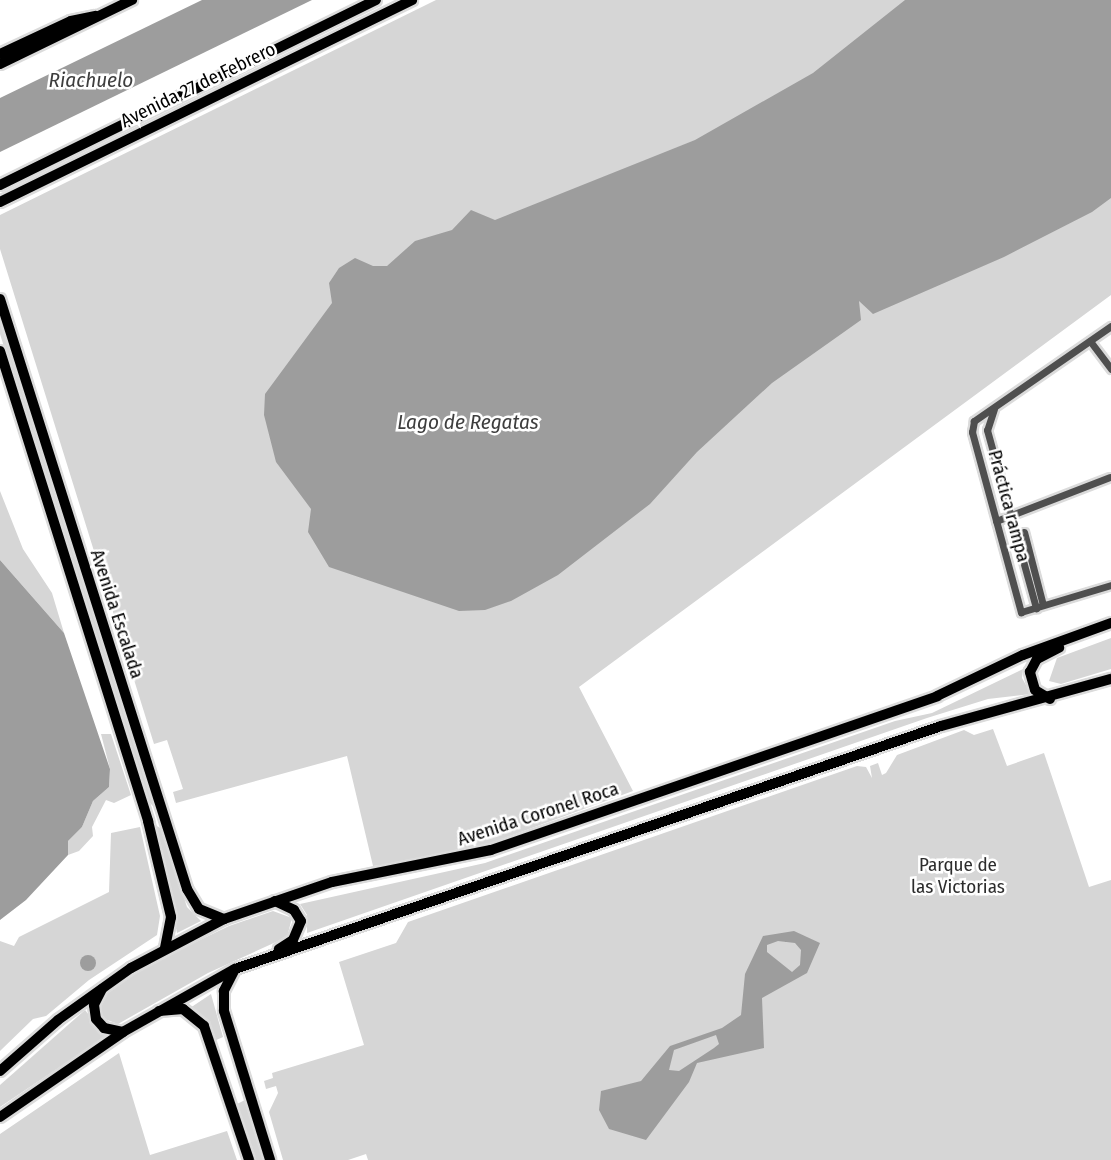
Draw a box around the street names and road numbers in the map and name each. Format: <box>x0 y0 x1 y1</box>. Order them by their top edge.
street label: Avenida 27 de Febrero <box>117 38 279 132</box>
street label: Práctica rampa <box>983 448 1035 564</box>
street label: Avenida Escalada <box>85 547 149 681</box>
street label: Avenida Coronel Roca <box>455 777 621 851</box>

